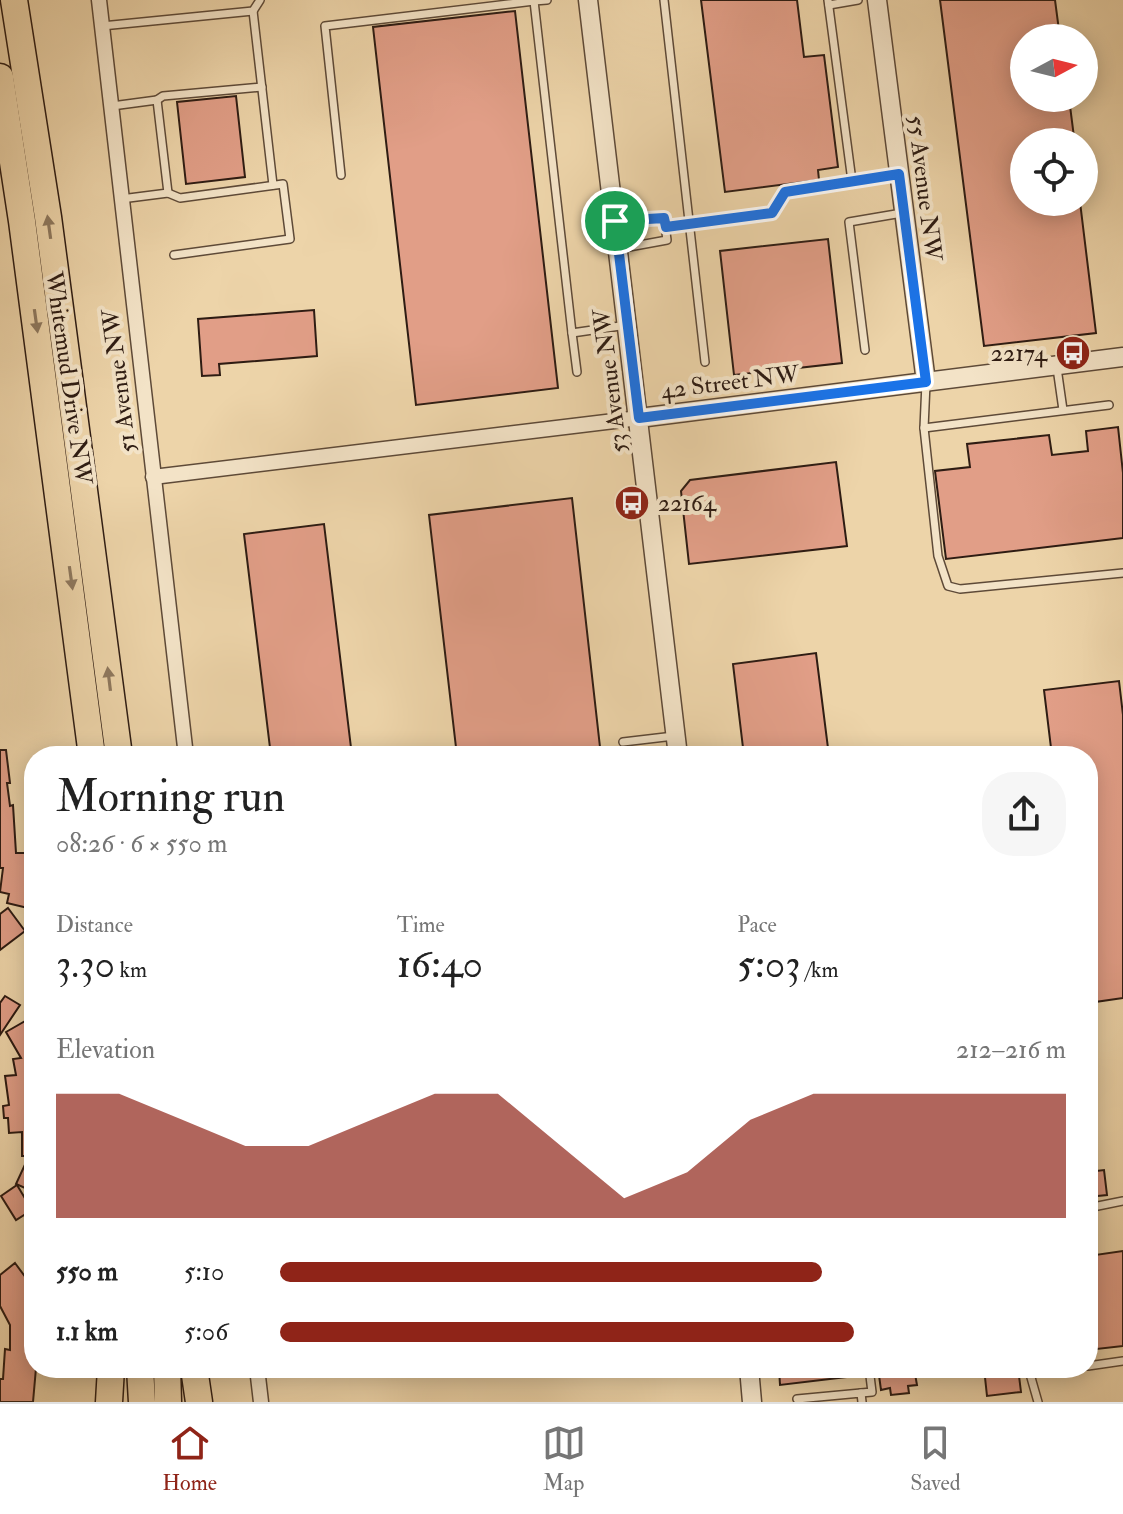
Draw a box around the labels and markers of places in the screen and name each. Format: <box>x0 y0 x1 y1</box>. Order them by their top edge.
pin <box>581 187 649 255</box>
bus stop icon: 22174 <box>1054 334 1092 372</box>
place label: 22174 <box>991 338 1048 369</box>
bus stop icon: 22164 <box>613 484 651 522</box>
place label: 22164 <box>658 488 717 519</box>

